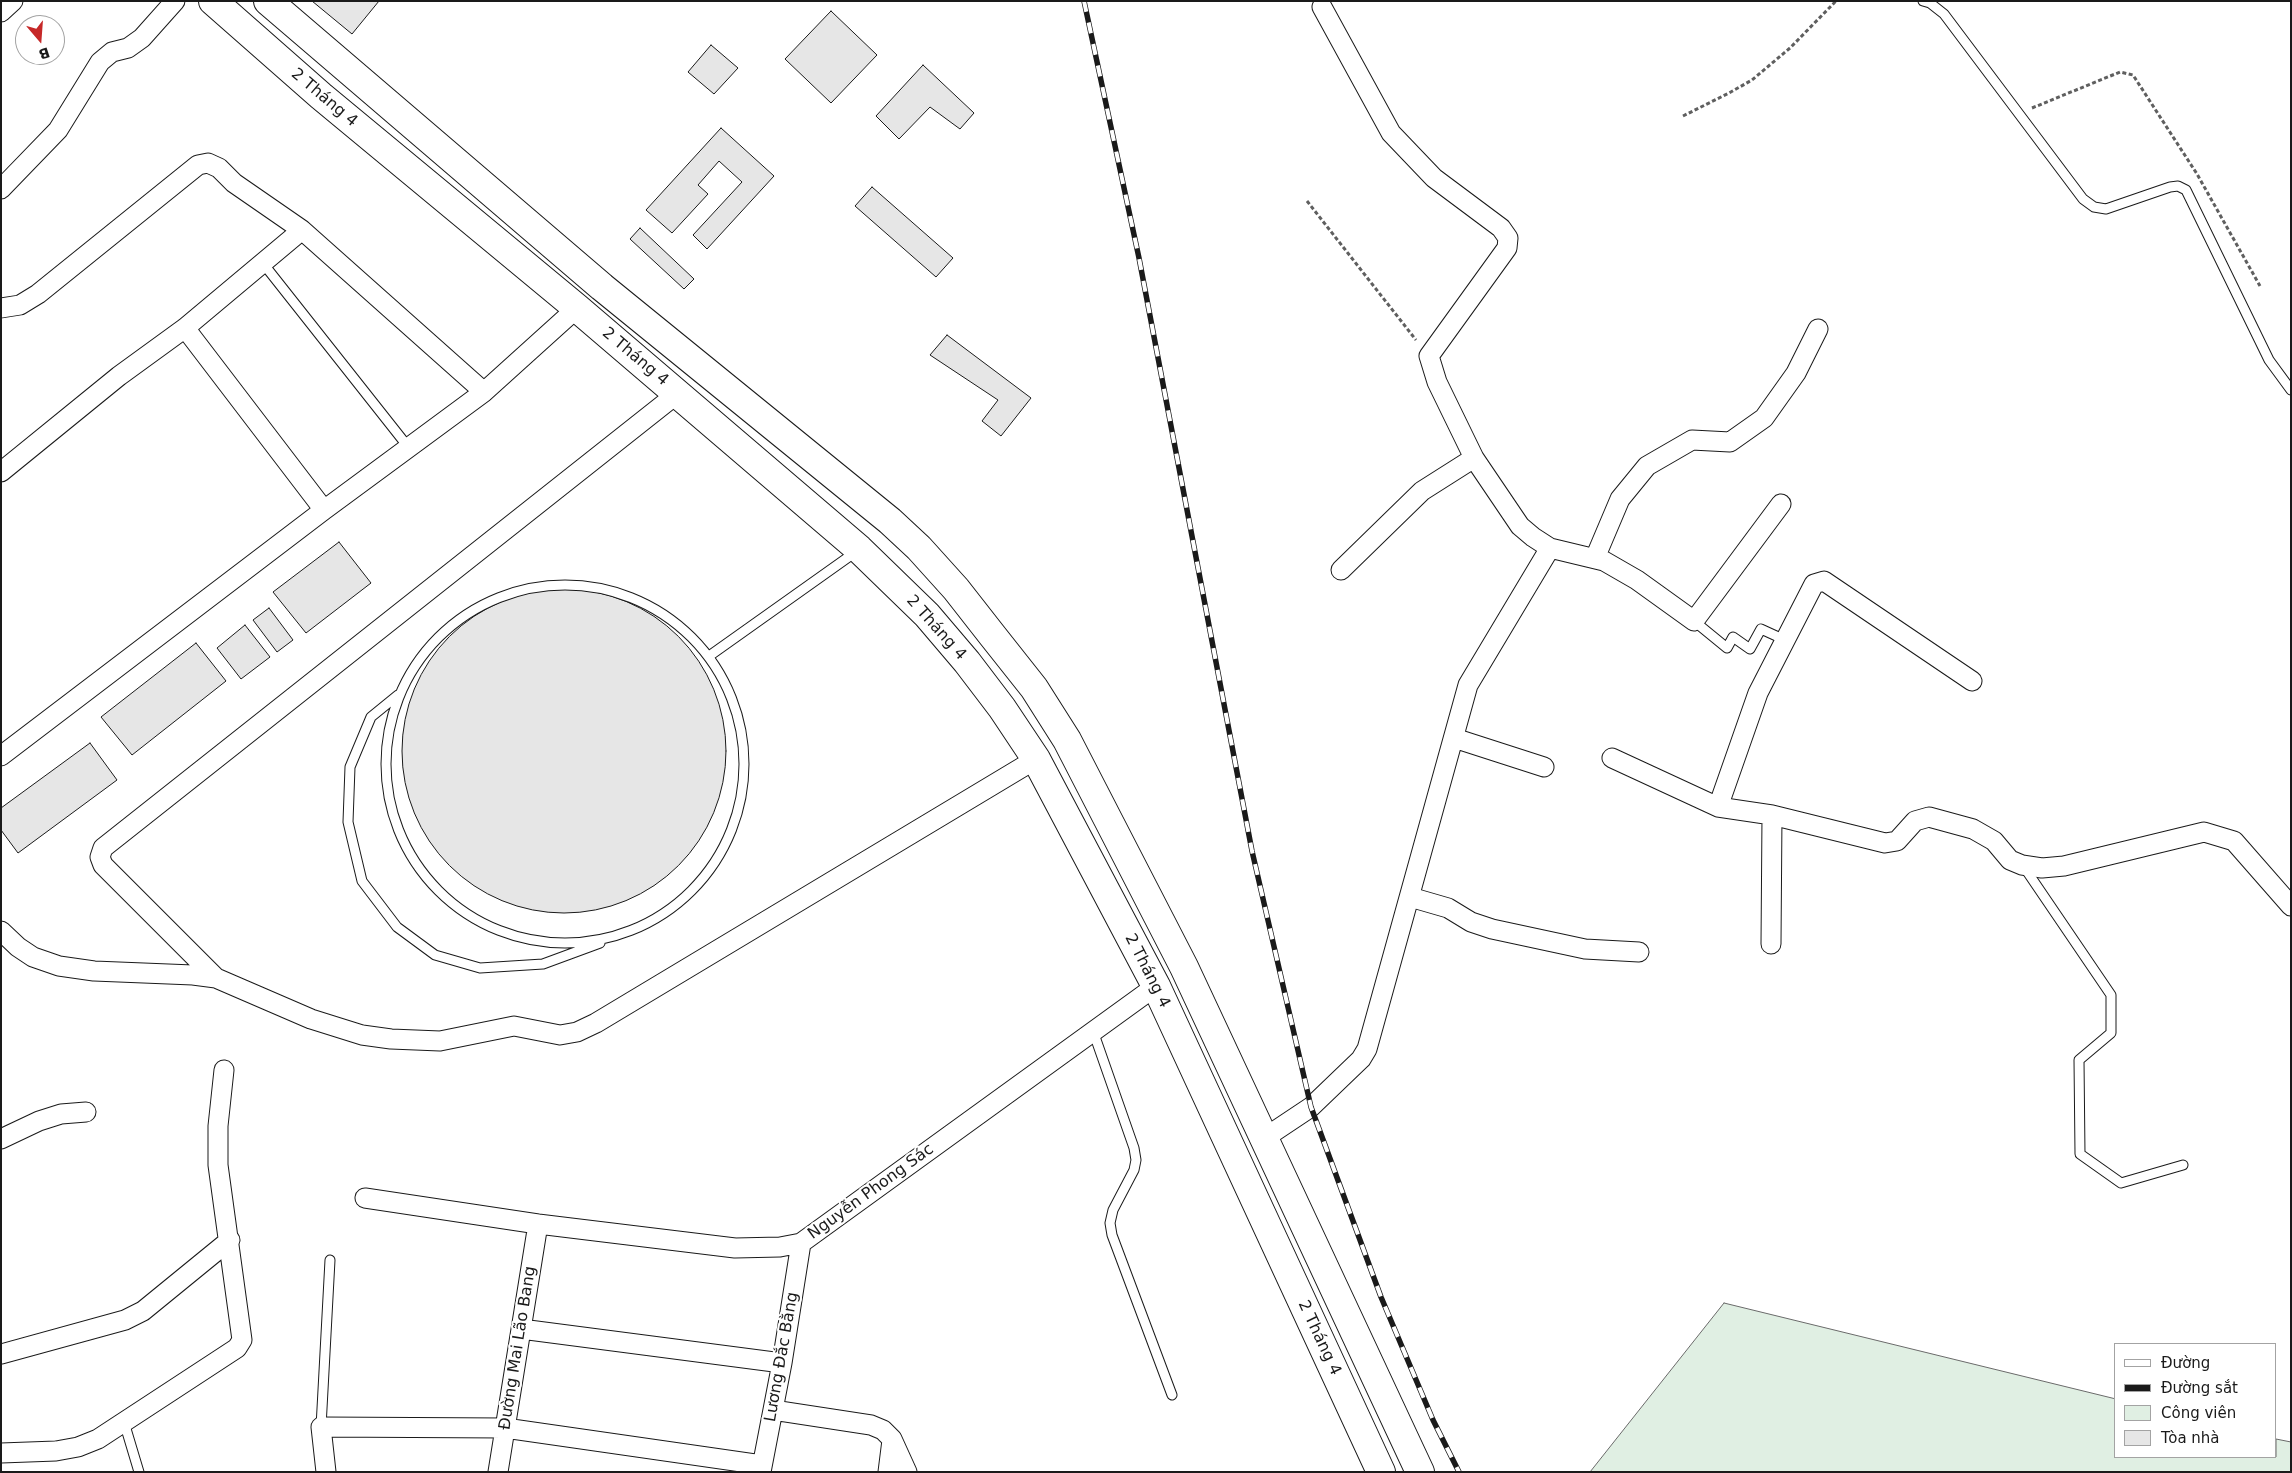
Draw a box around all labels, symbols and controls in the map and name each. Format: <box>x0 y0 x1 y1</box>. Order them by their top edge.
north arrow <box>15 15 65 65</box>
text: B <box>37 44 52 63</box>
street label: 2 Tháng 4 <box>287 65 361 131</box>
street label: 2 Tháng 4 <box>598 324 672 390</box>
street label: 2 Tháng 4 <box>902 592 970 664</box>
street label: 2 Tháng 4 <box>1120 931 1174 1011</box>
street label: Nguyễn Phong Sác <box>804 1140 938 1244</box>
street label: Đường Mai Lão Bang <box>496 1265 540 1431</box>
street label: Lương Đắc Bằng <box>761 1291 803 1423</box>
street label: 2 Tháng 4 <box>1293 1297 1345 1379</box>
legend <box>2114 1343 2277 1458</box>
text: Đường <box>2161 1354 2210 1372</box>
text: Đường sắt <box>2161 1379 2238 1397</box>
text: Công viên <box>2161 1404 2236 1422</box>
text: Tòa nhà <box>2161 1429 2220 1447</box>

